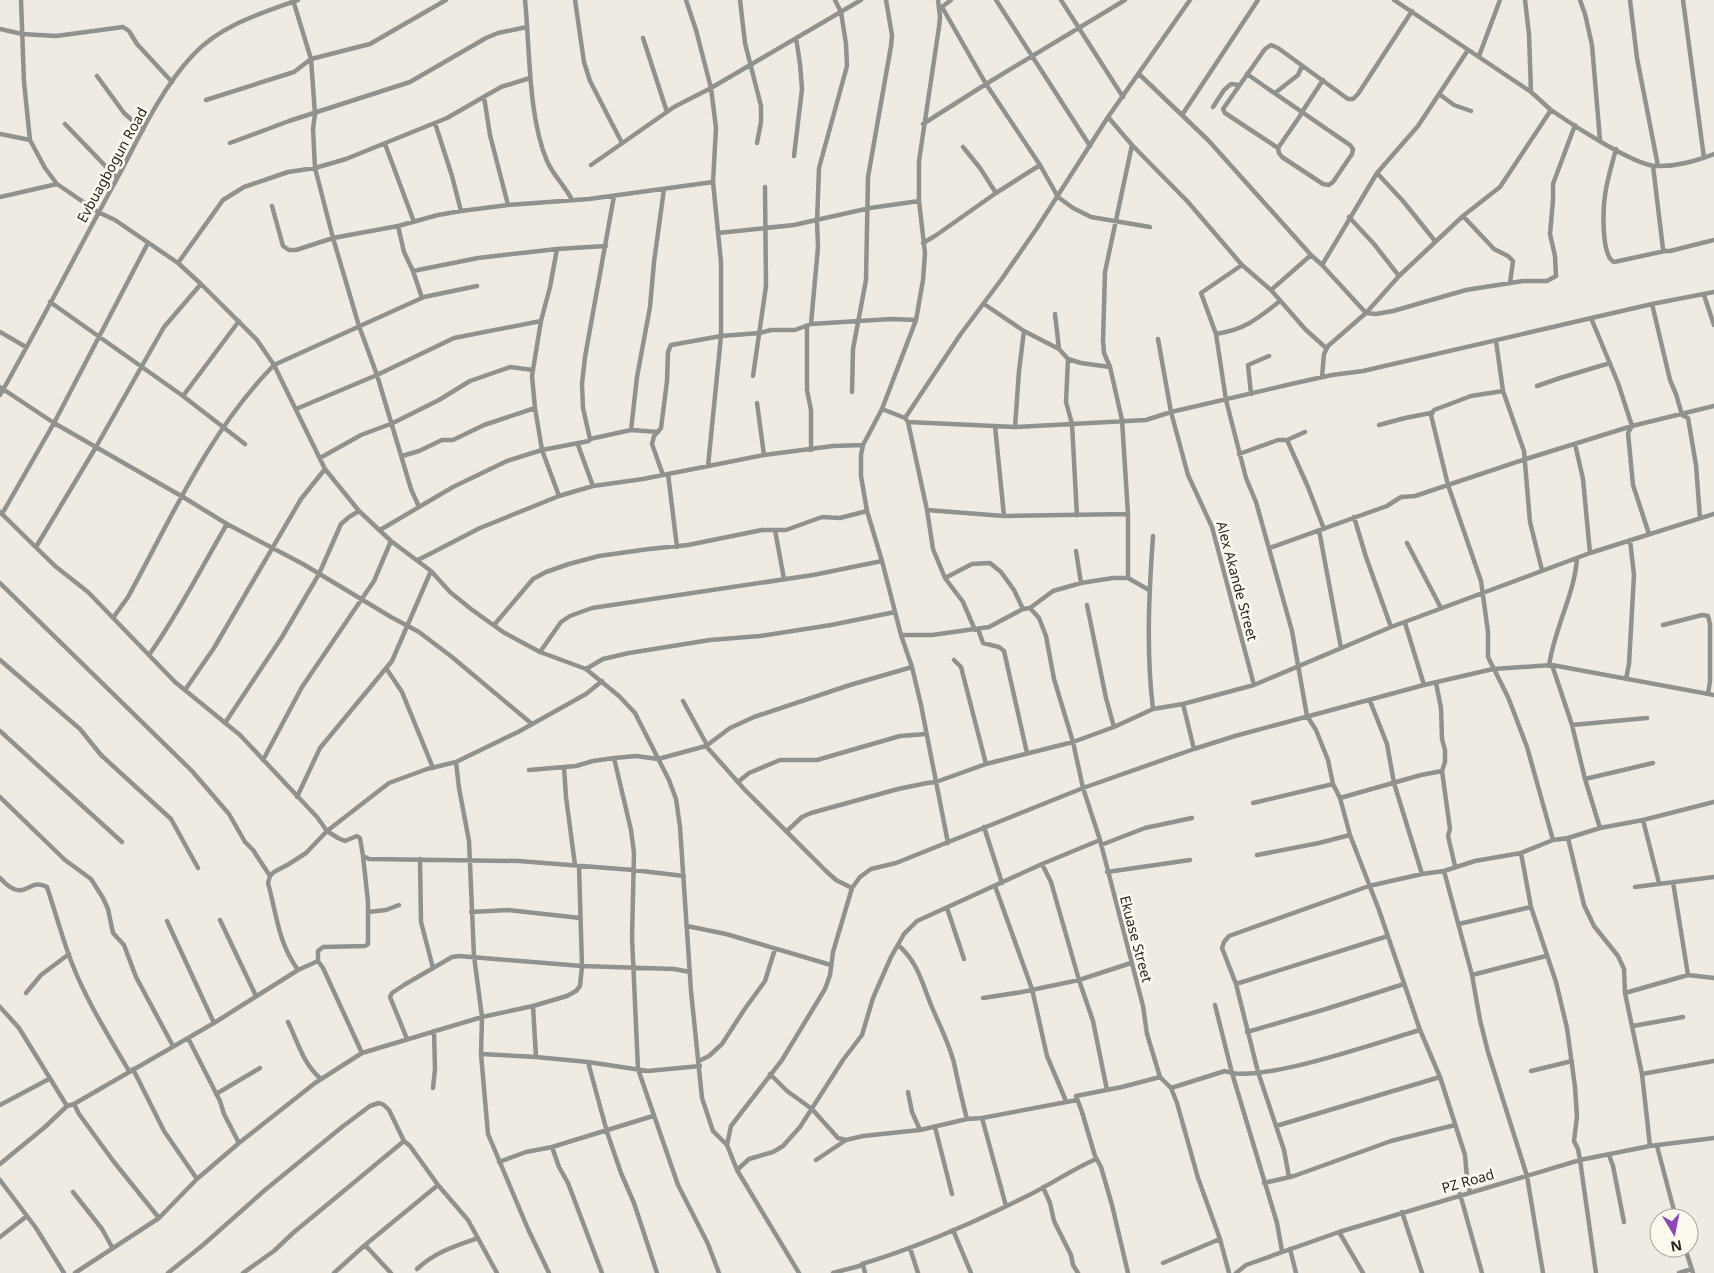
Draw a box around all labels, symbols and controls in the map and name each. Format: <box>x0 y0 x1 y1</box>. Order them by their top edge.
street label: Evbuagbogun Road <box>72 104 151 226</box>
street label: Alex Akande Street <box>1212 519 1263 643</box>
street label: Ekuase Street <box>1116 893 1157 984</box>
street label: PZ Road <box>1439 1164 1496 1197</box>
north arrow <box>1649 1208 1699 1258</box>
text: N <box>1669 1236 1684 1257</box>

